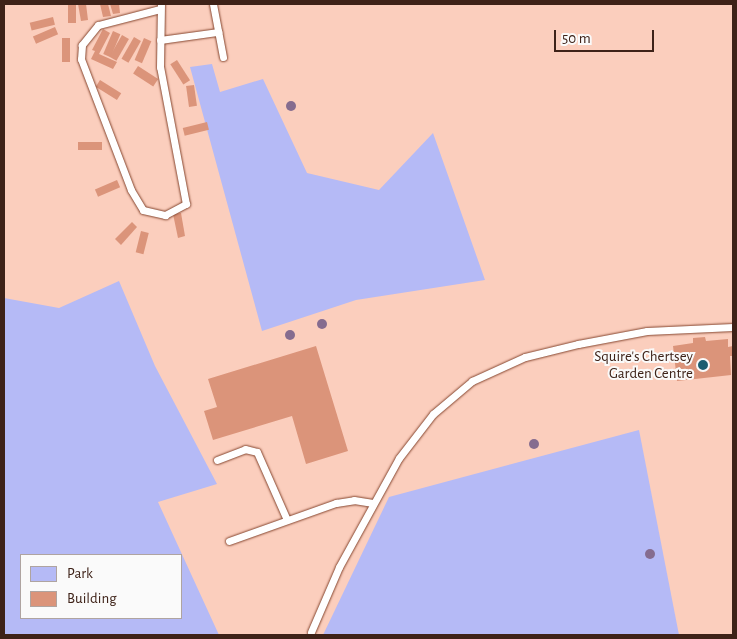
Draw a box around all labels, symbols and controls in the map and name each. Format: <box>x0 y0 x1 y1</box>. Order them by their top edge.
scale bar <box>557 20 657 52</box>
text: 50 m <box>562 31 591 46</box>
place label: Squire's Chertsey Garden Centre <box>594 347 693 382</box>
marker: Squire's Chertsey Garden Centre <box>697 359 709 371</box>
legend <box>20 554 182 619</box>
text: Park <box>67 566 93 581</box>
text: Building <box>67 591 117 606</box>

